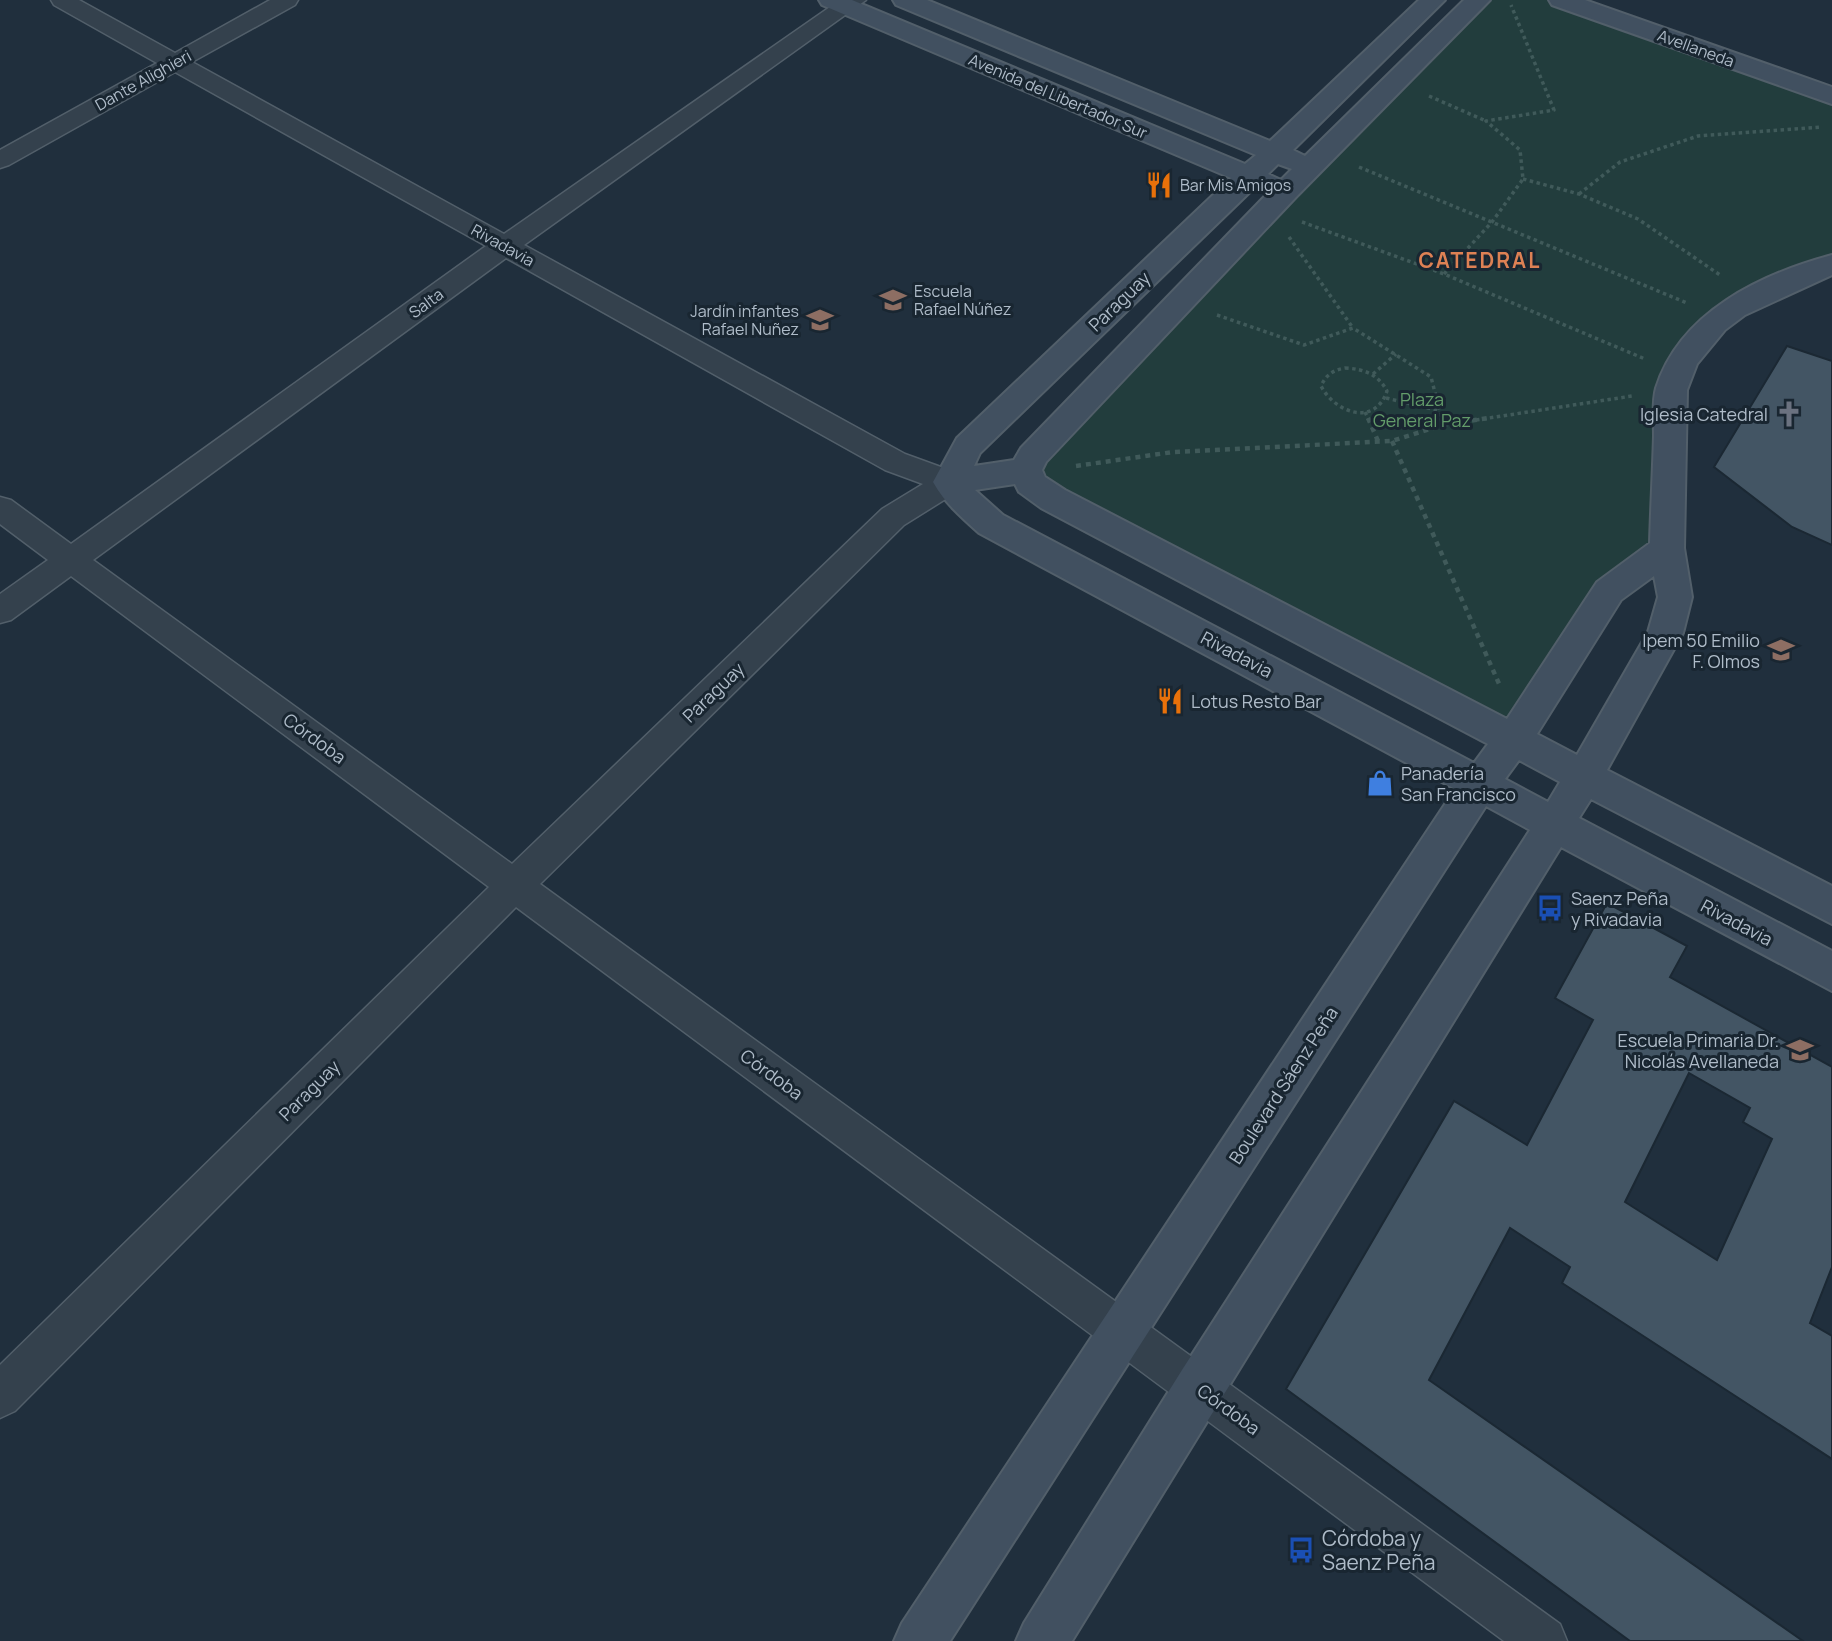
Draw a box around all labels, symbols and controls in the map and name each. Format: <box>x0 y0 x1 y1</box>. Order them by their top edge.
street label: Avellaneda <box>1655 24 1737 72</box>
street label: Dante Alighieri <box>91 44 195 116</box>
street label: Avenida del Libertador Sur <box>965 48 1151 144</box>
restaurant icon: Bar Mis Amigos <box>1144 170 1174 200</box>
place label: Bar Mis Amigos <box>1180 174 1291 196</box>
street label: Rivadavia <box>467 219 539 271</box>
district label: CATEDRAL <box>1419 246 1541 274</box>
street label: Paraguay <box>1083 265 1155 336</box>
place label: Escuela Rafael Núñez <box>914 280 1011 320</box>
street label: Salta <box>404 283 448 323</box>
school or university icon: Escuela Rafael Núñez <box>878 285 908 315</box>
place label: Jardín infantes Rafael Nuñez <box>690 300 799 340</box>
school or university icon: Jardín infantes Rafael Nuñez <box>805 305 835 335</box>
park label: Plaza General Paz <box>1373 387 1471 432</box>
church icon: Iglesia Catedral <box>1774 399 1804 429</box>
place label: Iglesia Catedral <box>1640 402 1768 426</box>
street label: Rivadavia <box>1197 625 1277 683</box>
place label: Ipem 50 Emilio F. Olmos <box>1642 628 1760 673</box>
school or university icon: Ipem 50 Emilio F. Olmos <box>1766 635 1796 665</box>
street label: Paraguay <box>677 656 749 727</box>
restaurant icon: Lotus Resto Bar <box>1155 686 1185 716</box>
place label: Lotus Resto Bar <box>1191 689 1322 713</box>
street label: Córdoba <box>279 707 351 769</box>
place label: Panadería San Francisco <box>1401 761 1516 806</box>
shop icon: Panadería San Francisco <box>1365 768 1395 798</box>
place label: Saenz Peña y Rivadavia <box>1571 886 1668 931</box>
bus stop icon: Saenz Peña y Rivadavia <box>1535 893 1565 923</box>
street label: Rivadavia <box>1697 893 1777 951</box>
street label: Boulevard Sáenz Peña <box>1223 1002 1343 1168</box>
place label: Escuela Primaria Dr. Nicolás Avellaneda <box>1617 1028 1779 1073</box>
school or university icon: Escuela Primaria Dr. Nicolás Avellaneda <box>1785 1035 1815 1065</box>
street label: Córdoba <box>736 1043 808 1105</box>
street label: Paraguay <box>273 1054 345 1126</box>
street label: Córdoba <box>1193 1378 1265 1440</box>
place label: Córdoba y Saenz Peña <box>1322 1524 1435 1576</box>
bus stop icon: Córdoba y Saenz Peña <box>1286 1535 1316 1565</box>

